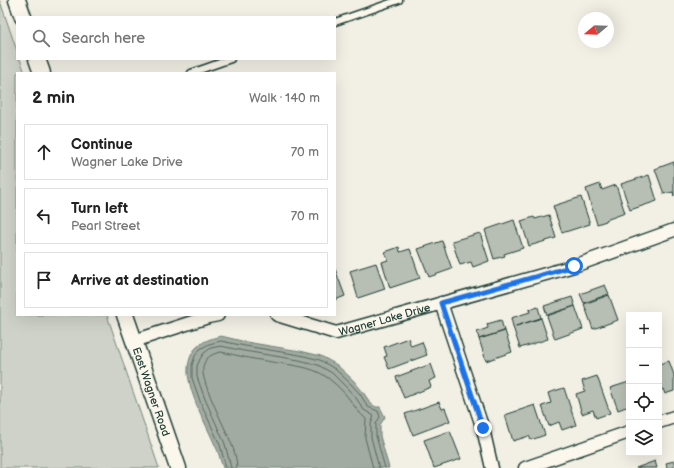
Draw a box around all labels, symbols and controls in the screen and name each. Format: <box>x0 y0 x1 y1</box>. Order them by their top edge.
north arrow <box>578 12 614 48</box>
search box <box>16 16 336 60</box>
icon: search <box>30 27 52 49</box>
text: Search here <box>62 29 145 48</box>
text: 2 min <box>32 88 75 108</box>
text: Walk · 140 m <box>249 90 320 106</box>
text: Continue <box>71 135 133 154</box>
icon: ahead <box>33 141 55 163</box>
text: 70 m <box>291 144 319 160</box>
text: Wagner Lake Drive <box>71 154 183 170</box>
text: Turn left <box>71 199 128 218</box>
icon: left <box>33 205 55 227</box>
text: 70 m <box>291 208 319 224</box>
text: Pearl Street <box>71 218 140 234</box>
route start <box>565 257 583 275</box>
icon: arrive <box>33 269 55 291</box>
text: Arrive at destination <box>71 271 209 290</box>
street label: Wagner Lake Drive <box>337 300 432 338</box>
map controls <box>626 312 662 456</box>
button: + <box>626 312 662 348</box>
street label: East Wagner Road <box>130 345 173 438</box>
button: − <box>626 348 662 384</box>
button: locate <box>626 384 662 420</box>
route end <box>474 419 492 437</box>
button: layers <box>626 420 662 456</box>

